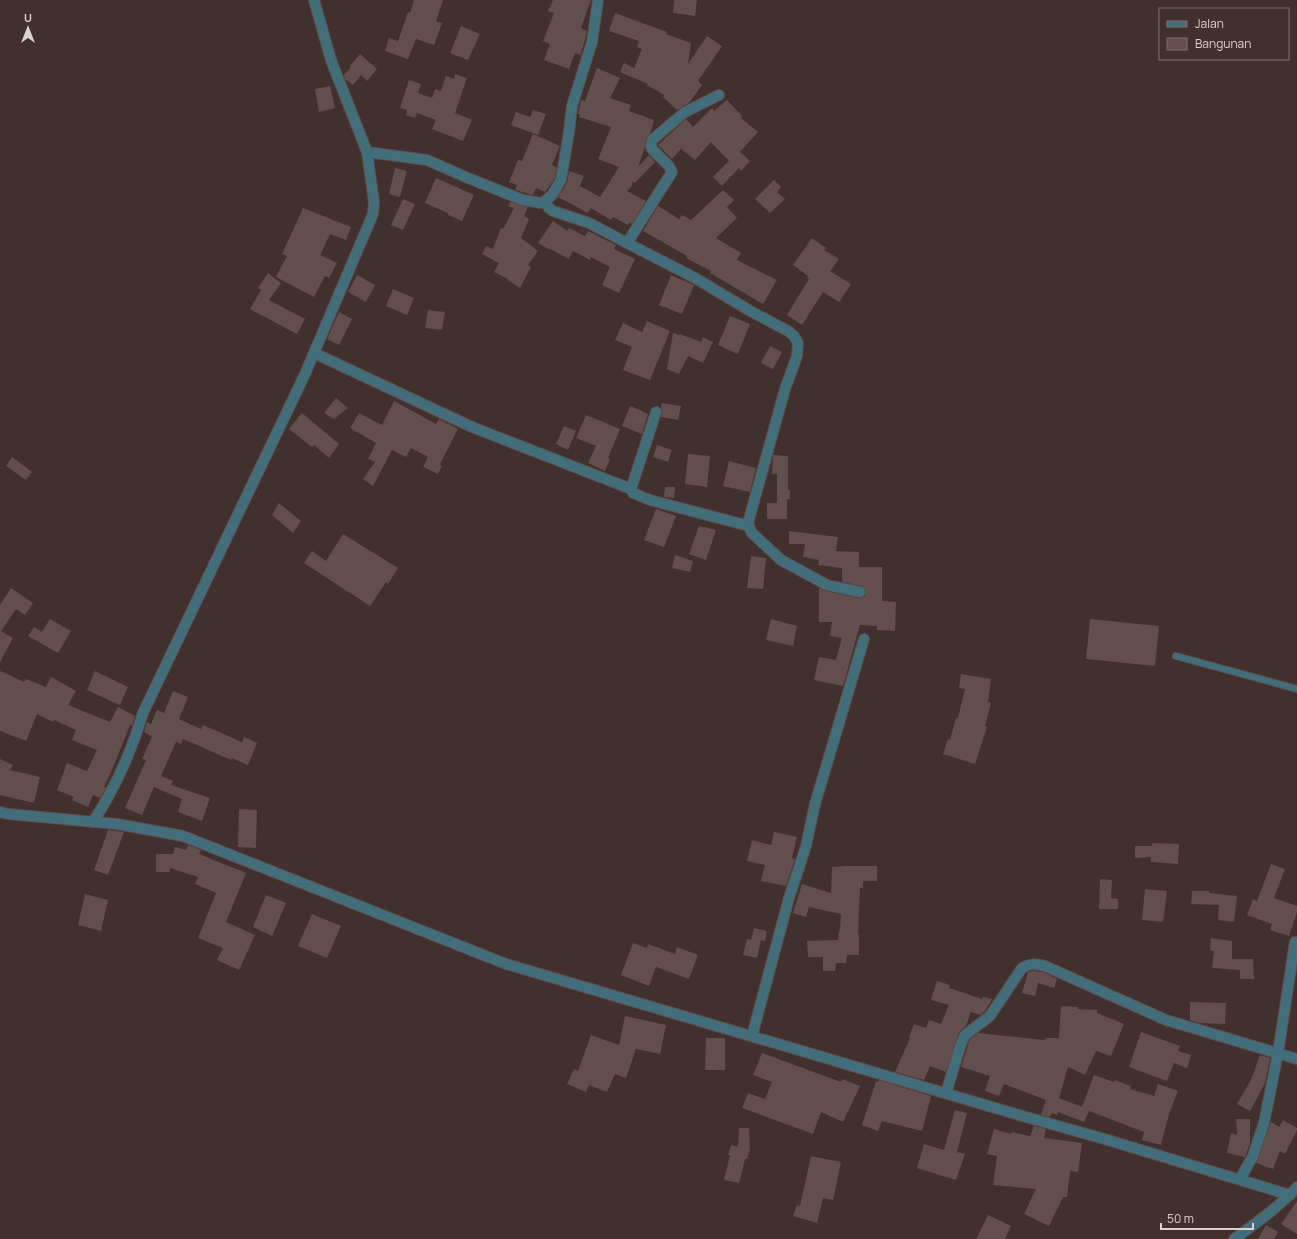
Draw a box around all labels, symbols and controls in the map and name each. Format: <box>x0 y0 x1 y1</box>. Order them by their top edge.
north arrow <box>8 8 48 48</box>
legend <box>1159 8 1289 60</box>
text: U <box>24 10 32 25</box>
text: Jalan <box>1195 15 1224 32</box>
text: Bangunan <box>1195 35 1251 52</box>
scale bar <box>1161 1205 1253 1231</box>
text: 50 m <box>1167 1210 1194 1227</box>

